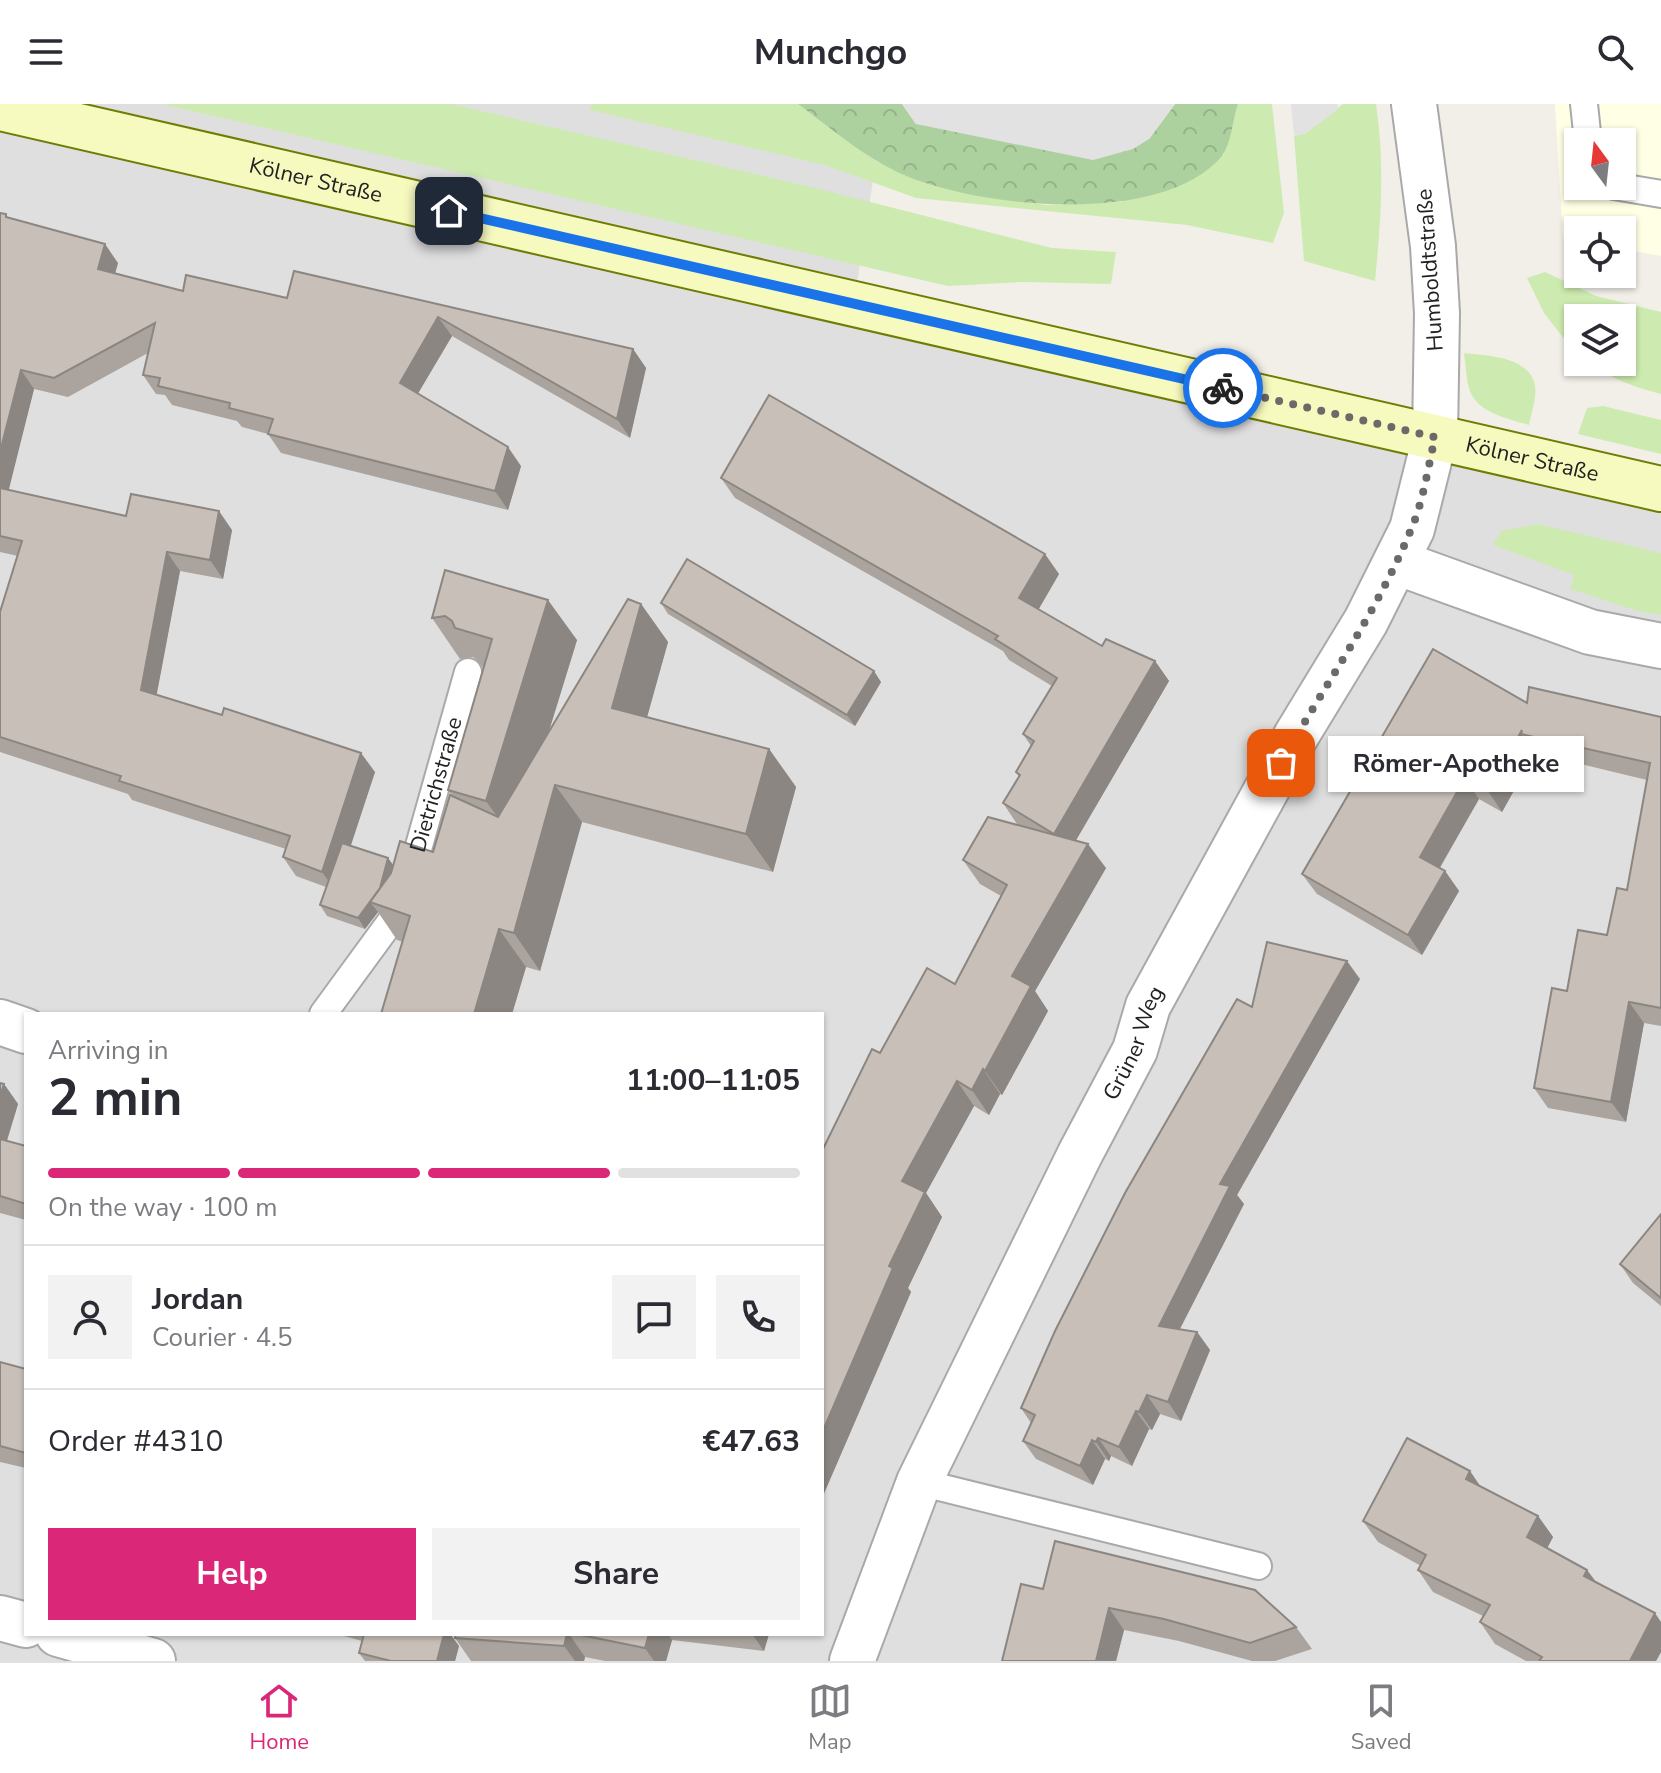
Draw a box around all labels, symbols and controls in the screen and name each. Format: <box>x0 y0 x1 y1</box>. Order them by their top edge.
text: Munchgo <box>754 28 907 77</box>
icon: menu <box>24 30 68 74</box>
icon: search <box>1593 30 1637 74</box>
north arrow <box>1564 128 1636 200</box>
map controls <box>1564 128 1636 376</box>
street label: Kölner Straße <box>246 151 385 210</box>
pin <box>415 177 483 245</box>
street label: Humboldtstraße <box>1409 188 1451 352</box>
icon: home <box>427 189 471 233</box>
button: locate <box>1564 216 1636 288</box>
button: layers <box>1564 304 1636 376</box>
courier <box>1183 348 1263 428</box>
icon: bike <box>1201 366 1245 410</box>
street label: Kölner Straße <box>1463 430 1602 489</box>
street label: Dietrichstraße <box>403 713 470 856</box>
pin <box>1247 729 1315 797</box>
callout: Römer-Apotheke <box>1329 735 1585 791</box>
icon: bag <box>1259 741 1303 785</box>
text: Römer-Apotheke <box>1353 746 1559 781</box>
street label: Grüner Weg <box>1096 981 1171 1106</box>
text: Arriving in <box>48 1033 169 1068</box>
text: 11:00–11:05 <box>626 1060 800 1101</box>
text: 2 min <box>48 1062 183 1133</box>
text: On the way · 100 m <box>48 1190 277 1225</box>
button: person <box>48 1275 132 1359</box>
button: chat <box>612 1275 696 1359</box>
button: phone <box>716 1275 800 1359</box>
text: Jordan <box>152 1279 243 1320</box>
text: Courier · 4.5 <box>152 1320 293 1355</box>
text: Order #4310 <box>48 1421 223 1462</box>
text: €47.63 <box>703 1421 800 1462</box>
button: Help <box>48 1528 416 1620</box>
button: Share <box>432 1528 800 1620</box>
tab: Home <box>249 1679 309 1757</box>
tab: Map <box>808 1679 852 1757</box>
tab: Saved <box>1351 1679 1412 1757</box>

